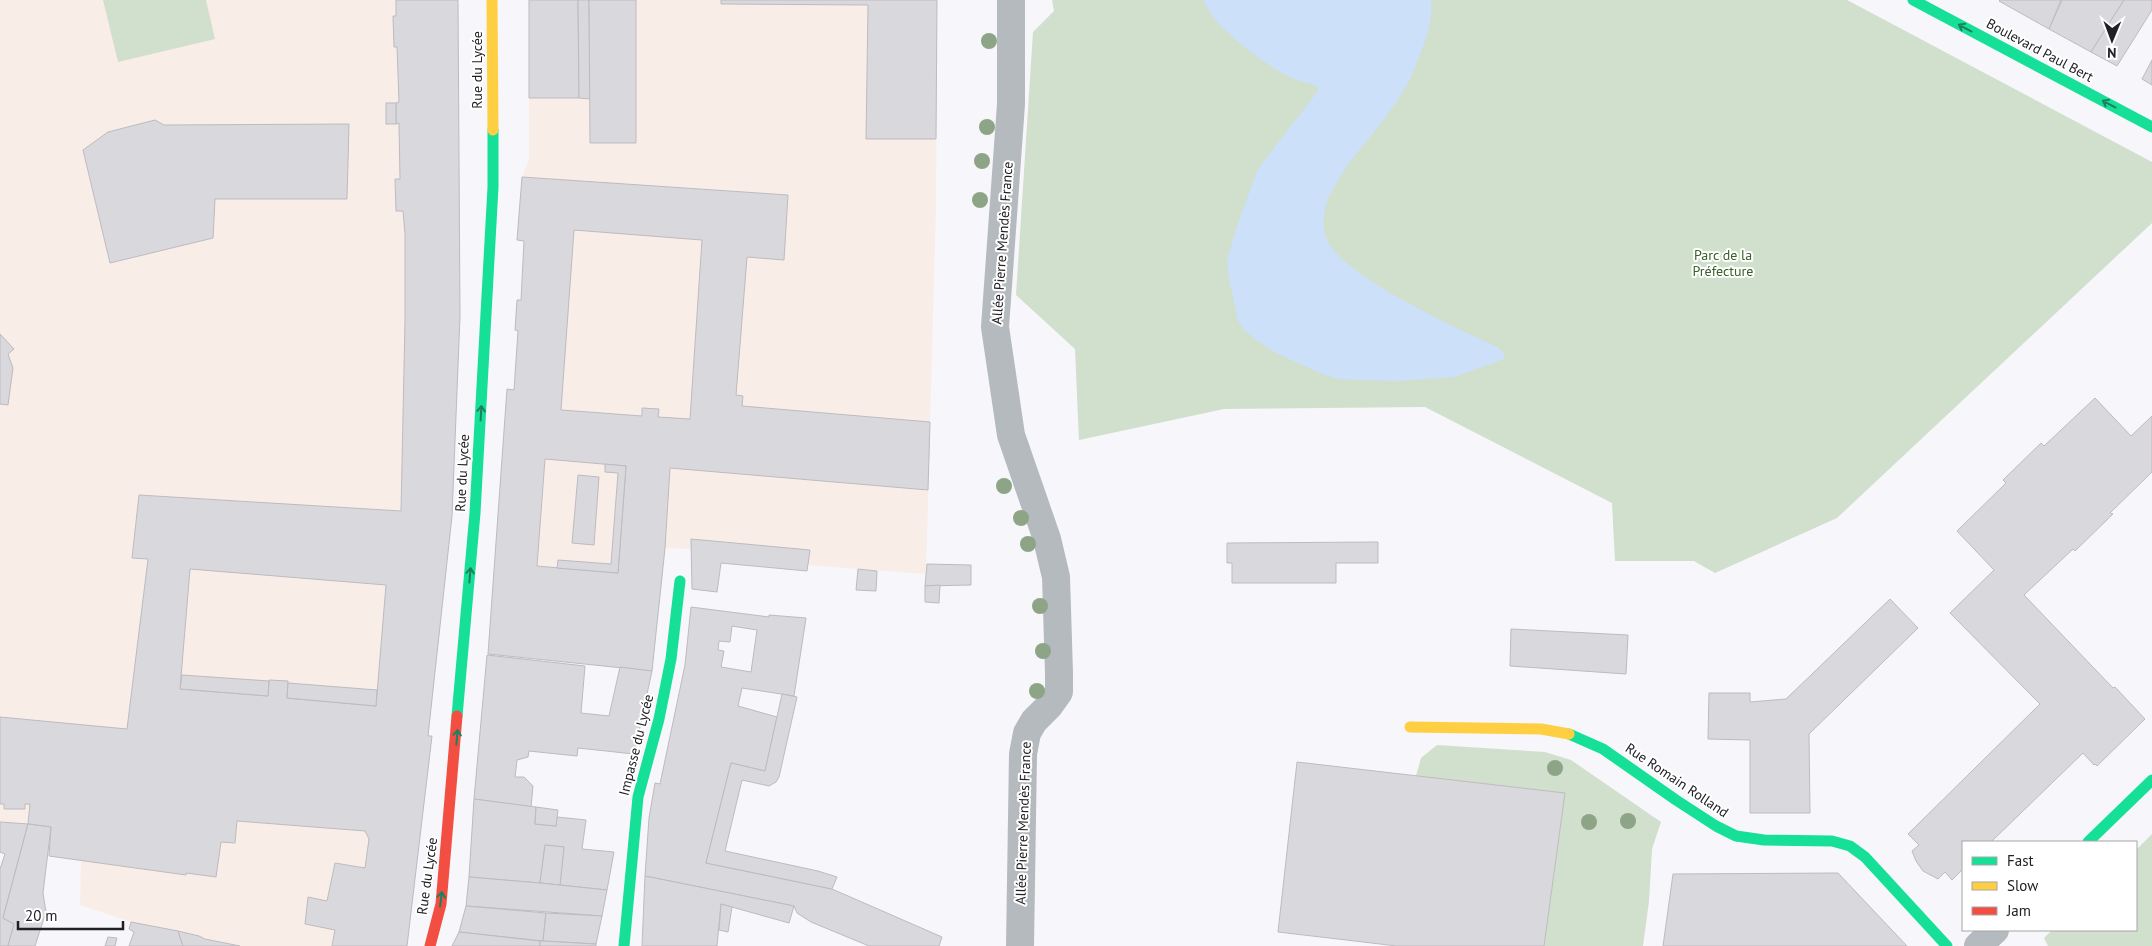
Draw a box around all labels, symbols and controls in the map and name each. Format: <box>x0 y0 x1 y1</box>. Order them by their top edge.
street label: Boulevard Paul Bert <box>1983 14 2097 86</box>
north arrow <box>2087 15 2137 65</box>
one-way arrow <box>1959 22 1973 32</box>
street label: Rue du Lycée <box>468 31 486 109</box>
text: N <box>2107 44 2117 62</box>
one-way arrow <box>2102 99 2117 108</box>
street label: Allée Pierre Mendès France <box>987 161 1017 325</box>
park label: Parc de la Préfecture <box>1693 246 1753 280</box>
one-way arrow <box>476 405 485 421</box>
street label: Rue du Lycée <box>451 434 473 512</box>
one-way arrow <box>466 567 475 583</box>
street label: Impasse du Lycée <box>615 693 657 797</box>
one-way arrow <box>452 729 462 745</box>
street label: Rue Romain Rolland <box>1622 739 1732 821</box>
street label: Allée Pierre Mendès France <box>1011 741 1035 905</box>
street label: Rue du Lycée <box>413 836 441 916</box>
legend <box>1962 841 2137 931</box>
text: Fast <box>2007 851 2034 870</box>
text: Slow <box>2007 876 2038 895</box>
one-way arrow <box>436 891 446 907</box>
scale bar <box>18 898 122 930</box>
text: Jam <box>2006 901 2031 920</box>
text: 20 m <box>25 906 58 925</box>

